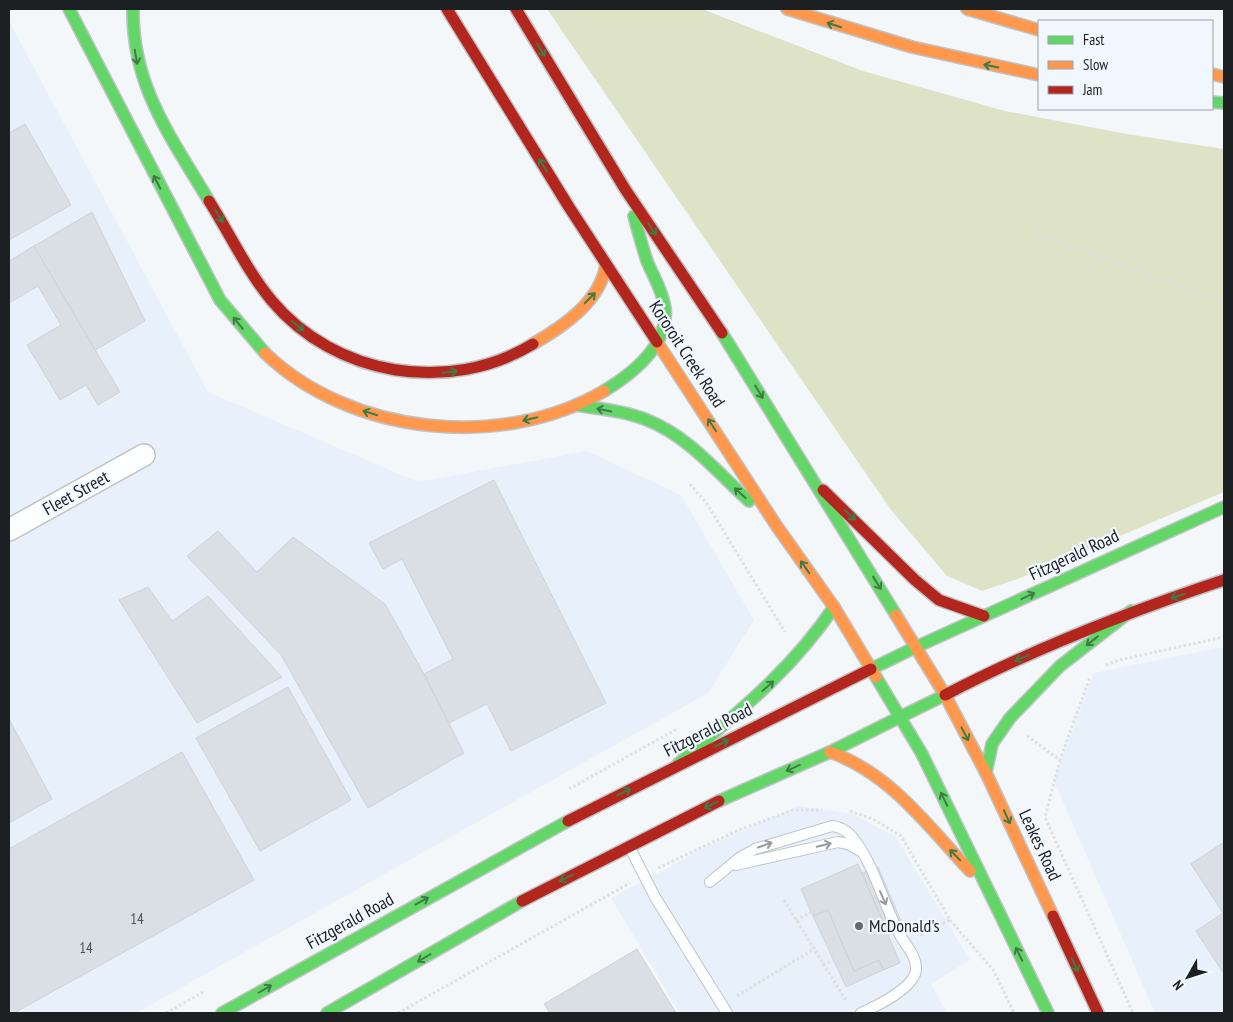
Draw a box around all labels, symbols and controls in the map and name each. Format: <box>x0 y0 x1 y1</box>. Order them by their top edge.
one-way arrow <box>826 20 842 30</box>
legend <box>1038 20 1213 110</box>
text: Fast <box>1083 30 1104 49</box>
one-way arrow <box>537 43 547 57</box>
one-way arrow <box>132 49 142 65</box>
text: Slow <box>1083 55 1108 74</box>
one-way arrow <box>984 61 1000 71</box>
text: Jam <box>1082 80 1102 99</box>
one-way arrow <box>538 159 548 173</box>
one-way arrow <box>152 175 161 190</box>
one-way arrow <box>214 209 224 223</box>
one-way arrow <box>647 222 658 236</box>
one-way arrow <box>584 293 596 305</box>
street label: Kororoit Creek Road <box>644 296 730 411</box>
one-way arrow <box>232 317 243 330</box>
one-way arrow <box>292 320 305 331</box>
one-way arrow <box>441 368 457 377</box>
one-way arrow <box>755 384 765 398</box>
one-way arrow <box>596 405 612 414</box>
one-way arrow <box>362 407 378 417</box>
one-way arrow <box>522 415 538 424</box>
one-way arrow <box>707 419 717 433</box>
street label: Fleet Street <box>39 465 113 520</box>
one-way arrow <box>733 487 746 499</box>
one-way arrow <box>844 509 857 521</box>
street label: Fitzgerald Road <box>1025 524 1122 585</box>
one-way arrow <box>800 561 810 575</box>
one-way arrow <box>872 575 882 589</box>
one-way arrow <box>1020 591 1035 600</box>
one-way arrow <box>1170 591 1186 601</box>
one-way arrow <box>1086 635 1099 646</box>
one-way arrow <box>1015 654 1030 663</box>
one-way arrow <box>761 680 774 691</box>
street label: Fitzgerald Road <box>660 697 756 762</box>
one-way arrow <box>961 726 971 741</box>
one-way arrow <box>714 737 729 747</box>
one-way arrow <box>786 764 801 774</box>
one-way arrow <box>617 787 632 797</box>
one-way arrow <box>939 792 949 807</box>
one-way arrow <box>704 800 719 810</box>
street label: Leakes Road <box>1014 805 1067 884</box>
one-way arrow <box>1003 809 1012 824</box>
one-way arrow <box>756 840 772 850</box>
one-way arrow <box>816 840 832 849</box>
one-way arrow <box>949 849 961 862</box>
one-way arrow <box>559 874 574 883</box>
street label: Fitzgerald Road <box>302 887 397 954</box>
one-way arrow <box>879 890 889 905</box>
one-way arrow <box>414 896 429 906</box>
house number: 14 <box>130 909 144 928</box>
place label: McDonald's <box>869 914 940 937</box>
marker: McDonald's <box>853 920 865 932</box>
house number: 14 <box>79 938 93 957</box>
one-way arrow <box>1014 946 1024 961</box>
north arrow <box>1163 952 1213 1002</box>
one-way arrow <box>418 953 432 963</box>
one-way arrow <box>1071 957 1081 972</box>
text: N <box>1169 977 1187 994</box>
one-way arrow <box>257 984 271 994</box>

